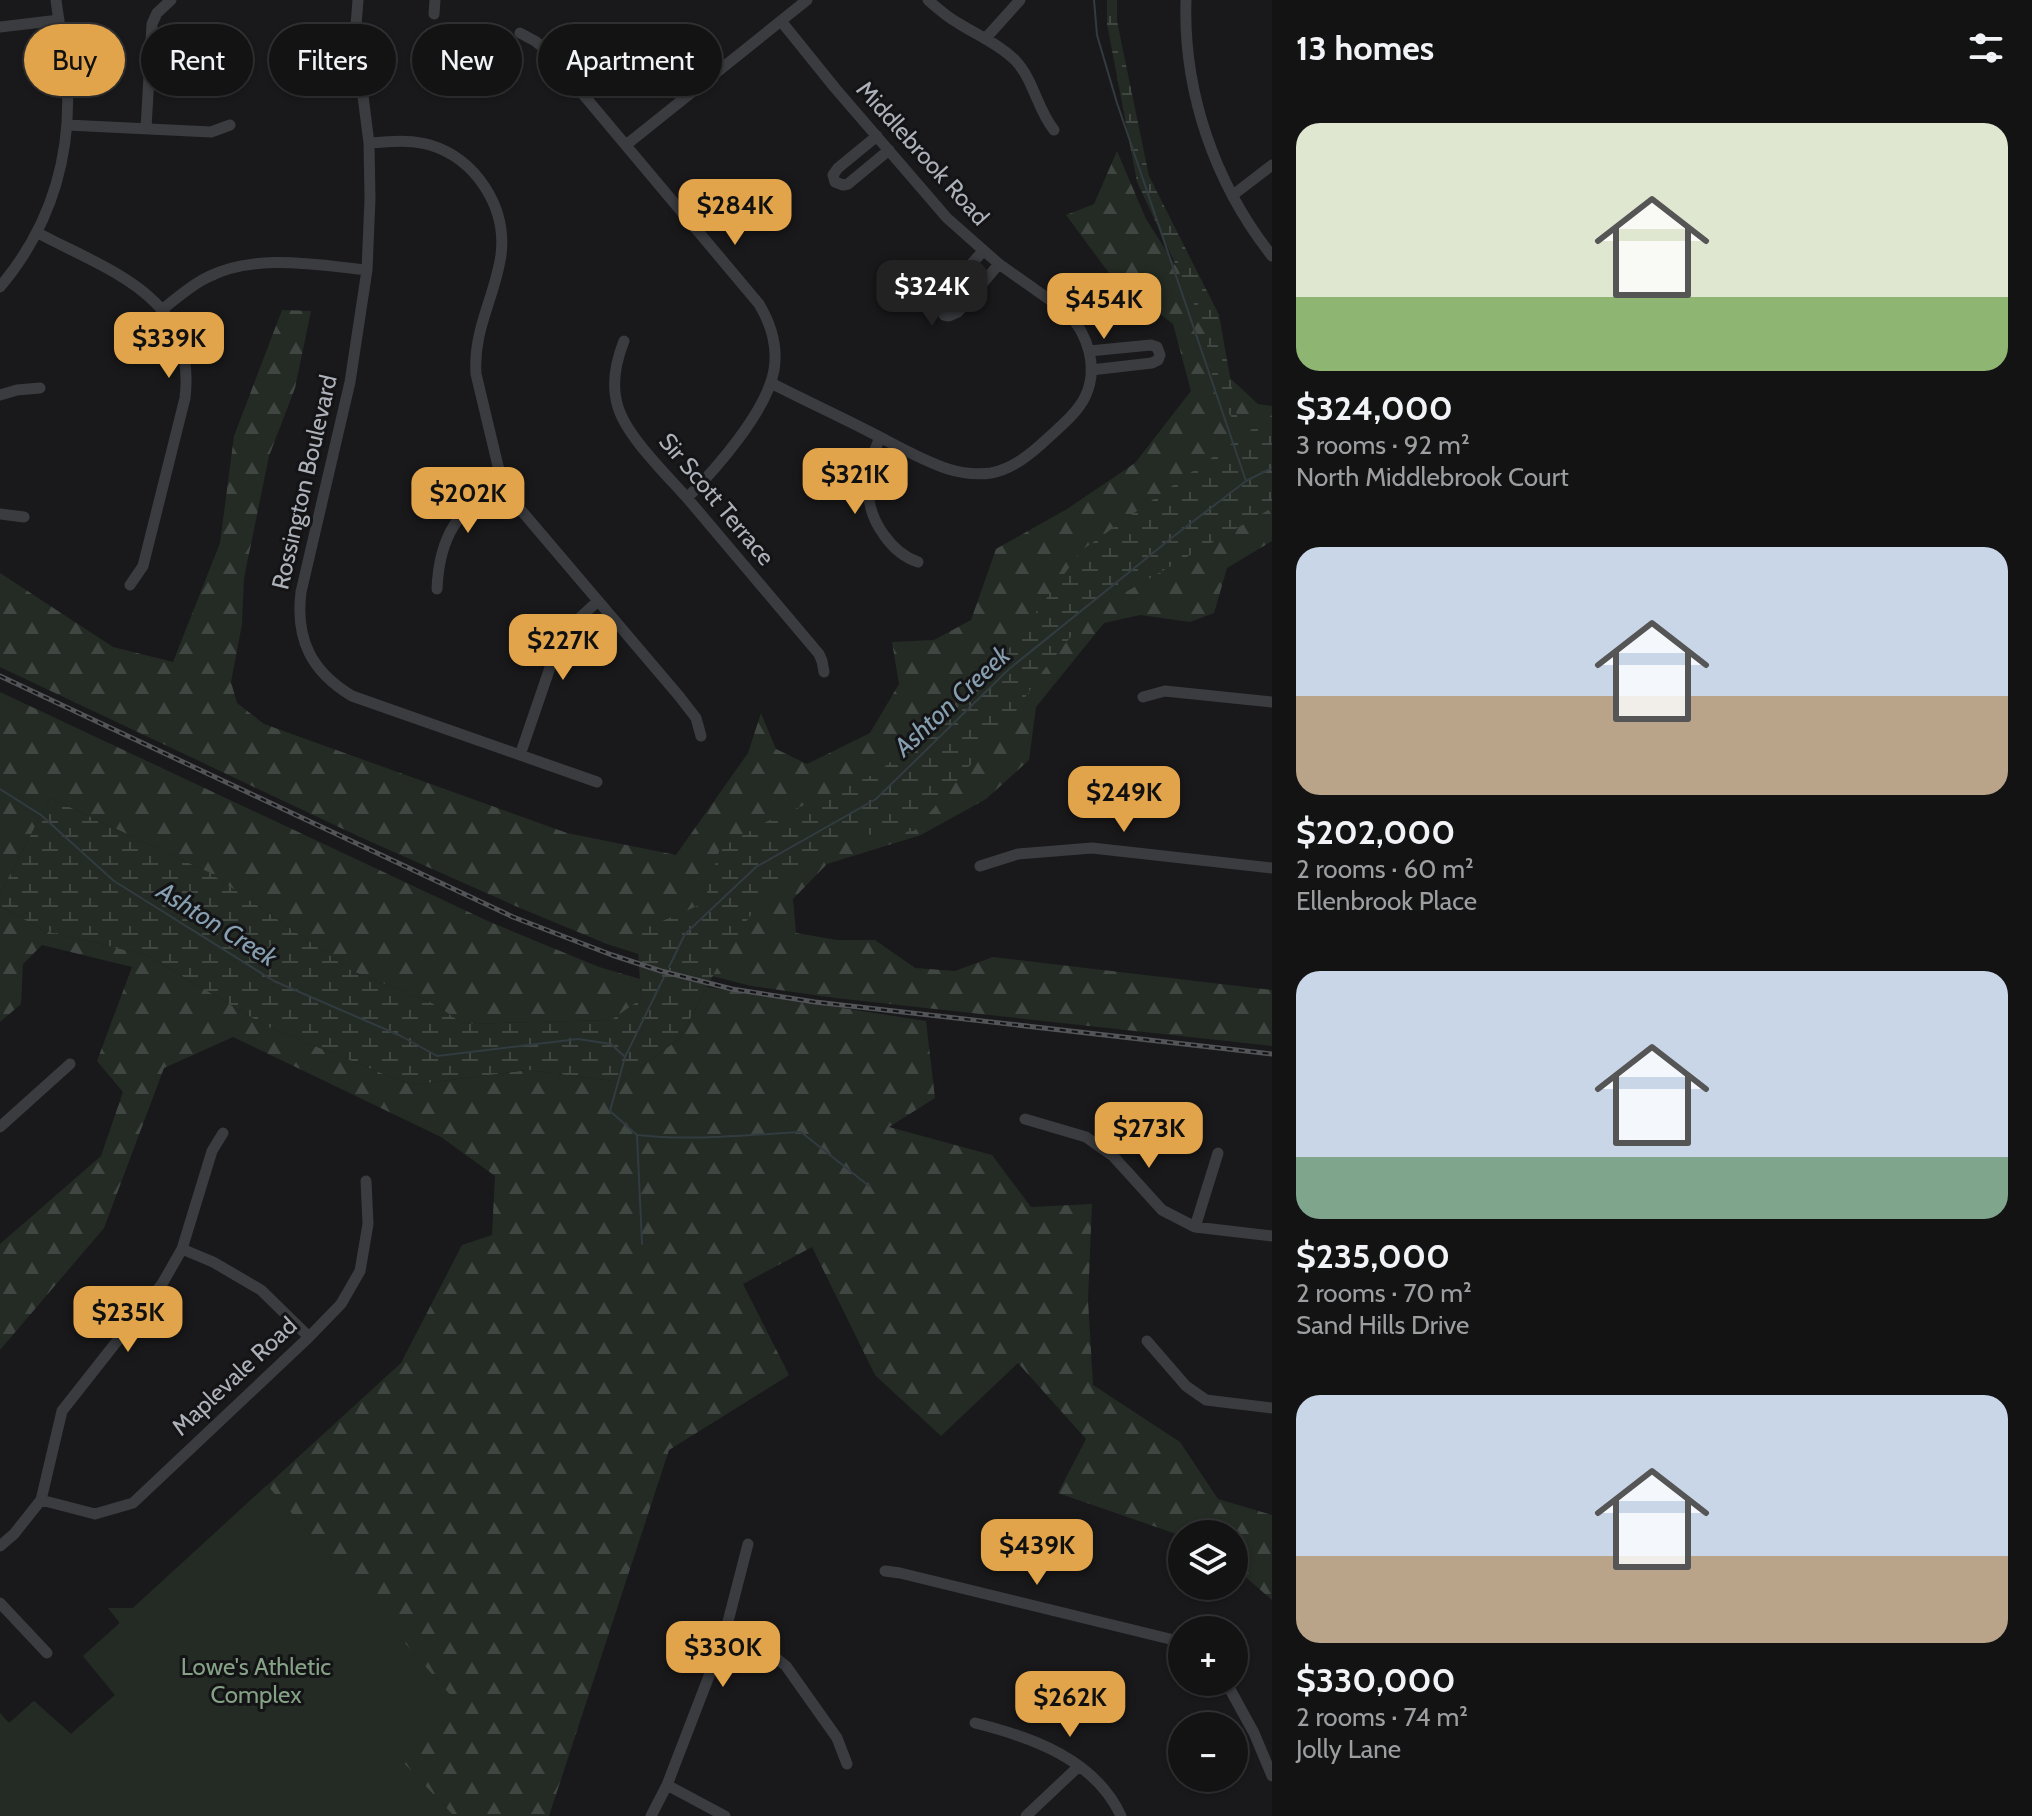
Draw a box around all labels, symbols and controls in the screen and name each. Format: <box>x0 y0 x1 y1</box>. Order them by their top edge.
chip: Buy <box>24 24 125 96</box>
chip: Rent <box>141 24 253 96</box>
chip: Filters <box>269 24 396 96</box>
chip: New <box>412 24 522 96</box>
chip: Apartment <box>538 24 722 96</box>
icon: filters <box>1964 26 2008 70</box>
text: 13 homes <box>1296 27 1434 69</box>
street label: Middlebrook Road <box>851 75 995 231</box>
icon: home <box>1580 175 1724 319</box>
pin: $284K <box>679 179 791 247</box>
text: $284K <box>697 189 774 221</box>
pin: $324K <box>876 260 988 328</box>
text: $324K <box>894 270 970 302</box>
pin: $454K <box>1048 273 1160 341</box>
text: $454K <box>1065 283 1143 315</box>
pin: $339K <box>113 312 225 380</box>
text: $339K <box>132 322 206 354</box>
street label: Rossington Boulevard <box>265 372 343 592</box>
text: $324,000 <box>1296 387 1453 429</box>
street label: Sir Scott Terrace <box>653 427 781 571</box>
text: 3 rooms · 92 m² <box>1296 429 1470 461</box>
pin: $321K <box>799 448 911 516</box>
text: $321K <box>821 458 889 490</box>
text: North Middlebrook Court <box>1296 461 1569 493</box>
pin: $202K <box>412 467 524 535</box>
text: $202K <box>429 477 507 509</box>
icon: home <box>1580 599 1724 743</box>
pin: $227K <box>507 614 619 682</box>
text: $227K <box>527 624 599 656</box>
water label: Ashton Creeek <box>887 639 1017 764</box>
pin: $249K <box>1068 766 1180 834</box>
text: $249K <box>1086 776 1162 808</box>
text: $202,000 <box>1296 811 1455 853</box>
text: 2 rooms · 60 m² <box>1296 853 1474 885</box>
water label: Ashton Creek <box>150 874 284 974</box>
text: Ellenbrook Place <box>1296 885 1477 917</box>
icon: home <box>1580 1023 1724 1167</box>
pin: $273K <box>1093 1102 1205 1170</box>
text: $273K <box>1113 1112 1185 1144</box>
text: $235,000 <box>1296 1235 1450 1277</box>
text: 2 rooms · 70 m² <box>1296 1277 1472 1309</box>
pin: $235K <box>72 1286 184 1354</box>
text: $235K <box>91 1296 165 1328</box>
text: Sand Hills Drive <box>1296 1309 1469 1341</box>
street label: Maplevale Road <box>165 1311 303 1441</box>
icon: home <box>1580 1447 1724 1591</box>
pin: $439K <box>981 1519 1093 1587</box>
map controls <box>1168 1520 1248 1792</box>
button: layers <box>1168 1520 1248 1600</box>
text: $439K <box>999 1529 1075 1561</box>
button: + <box>1168 1616 1248 1696</box>
pin: $330K <box>667 1621 779 1689</box>
text: $330K <box>684 1631 762 1663</box>
park label: Lowe's Athletic Complex <box>181 1652 331 1709</box>
text: $330,000 <box>1296 1659 1456 1701</box>
pin: $262K <box>1014 1671 1126 1739</box>
text: $262K <box>1033 1681 1107 1713</box>
text: 2 rooms · 74 m² <box>1296 1701 1468 1733</box>
button: − <box>1168 1712 1248 1792</box>
text: Jolly Lane <box>1296 1733 1401 1765</box>

